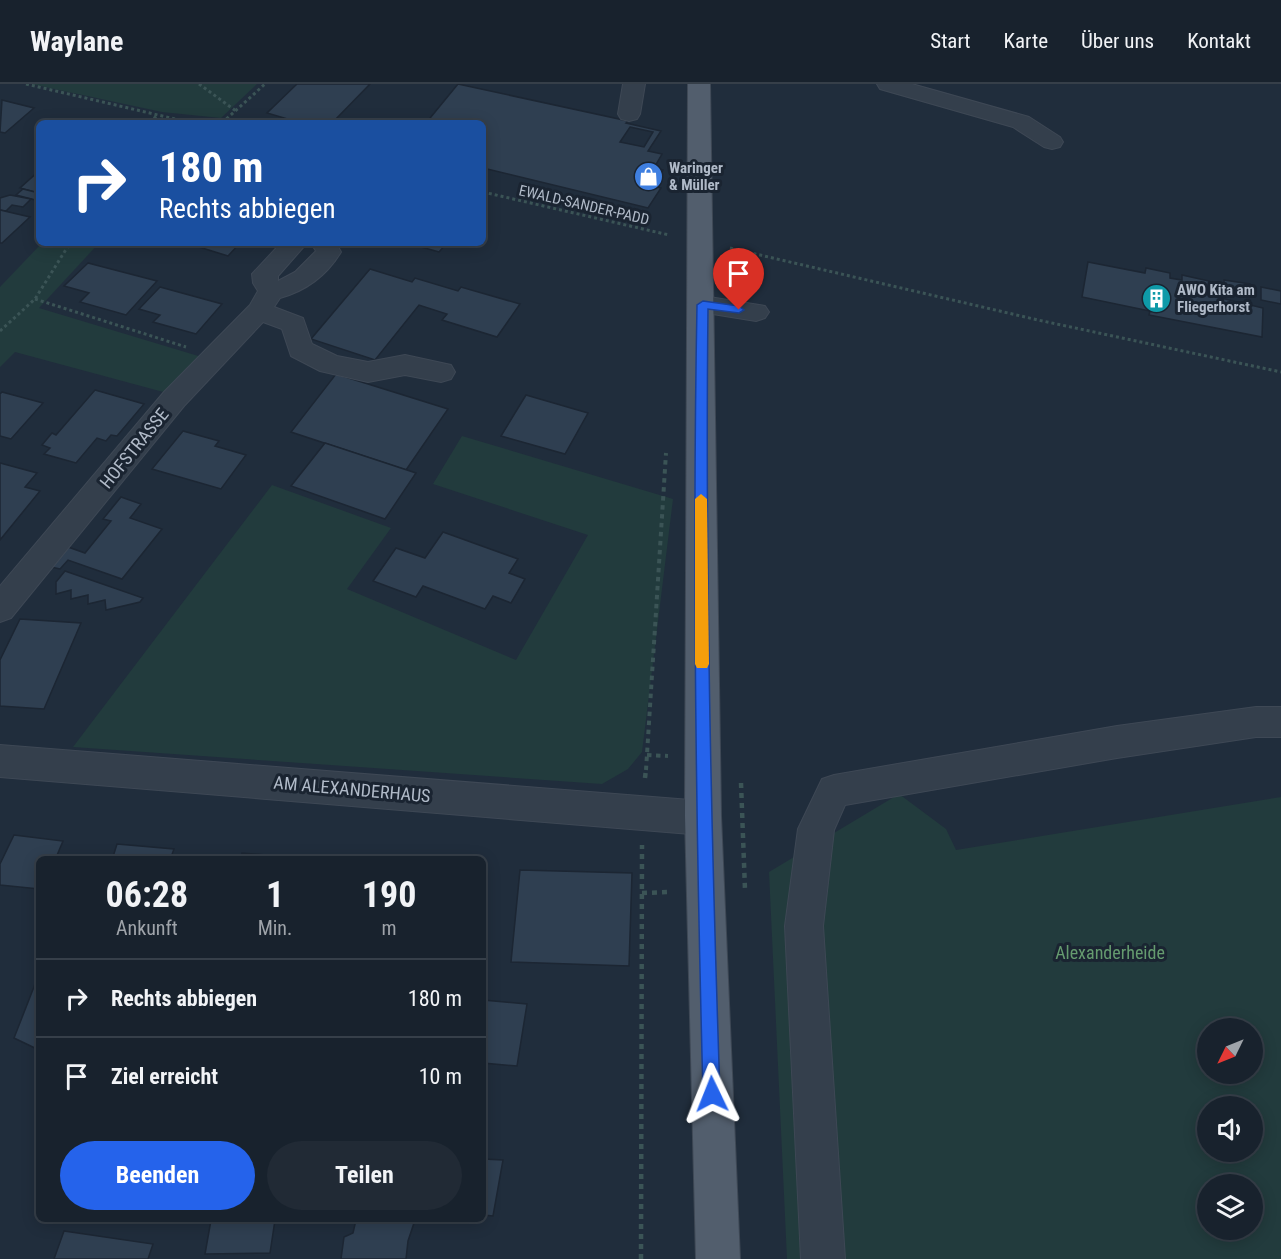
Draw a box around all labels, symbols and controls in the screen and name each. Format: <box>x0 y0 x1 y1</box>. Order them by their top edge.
text: Waylane <box>30 25 123 58</box>
text: Start <box>930 29 971 53</box>
text: Karte <box>1004 29 1048 53</box>
text: Über uns <box>1081 29 1154 53</box>
text: Kontakt <box>1187 29 1251 53</box>
text: 180 m <box>159 143 264 192</box>
icon: right <box>60 144 138 222</box>
place label: Waringer & Müller <box>669 159 723 194</box>
shop icon: Waringer & Müller <box>632 161 664 193</box>
street label: EWALD-SANDER-PADD <box>517 181 651 229</box>
text: Rechts abbiegen <box>159 193 335 225</box>
pin <box>713 248 764 310</box>
icon: arrive <box>722 257 755 290</box>
place label: AWO Kita am Fliegerhorst <box>1177 281 1255 316</box>
building icon: AWO Kita am Fliegerhorst <box>1140 283 1172 315</box>
street label: HOFSTRASSE <box>95 404 173 492</box>
street label: AM ALEXANDERHAUS <box>273 772 431 806</box>
text: 06:28 <box>106 874 188 916</box>
text: 1 <box>266 874 284 916</box>
text: 190 <box>362 874 416 916</box>
text: Ankunft <box>116 916 178 940</box>
text: Min. <box>258 916 292 940</box>
text: m <box>382 916 397 940</box>
park label: Alexanderheide <box>1055 942 1165 963</box>
icon: right <box>60 982 93 1015</box>
text: Rechts abbiegen <box>111 986 257 1011</box>
text: 180 m <box>408 986 462 1011</box>
north arrow <box>1197 1018 1263 1084</box>
map controls <box>1197 1018 1263 1240</box>
icon: arrive <box>60 1060 93 1093</box>
position arrow <box>680 1062 744 1126</box>
text: Ziel erreicht <box>111 1064 218 1089</box>
text: 10 m <box>419 1064 462 1089</box>
button: sound <box>1197 1096 1263 1162</box>
button: Beenden <box>60 1141 255 1210</box>
button: Teilen <box>267 1141 462 1210</box>
button: layers <box>1197 1174 1263 1240</box>

